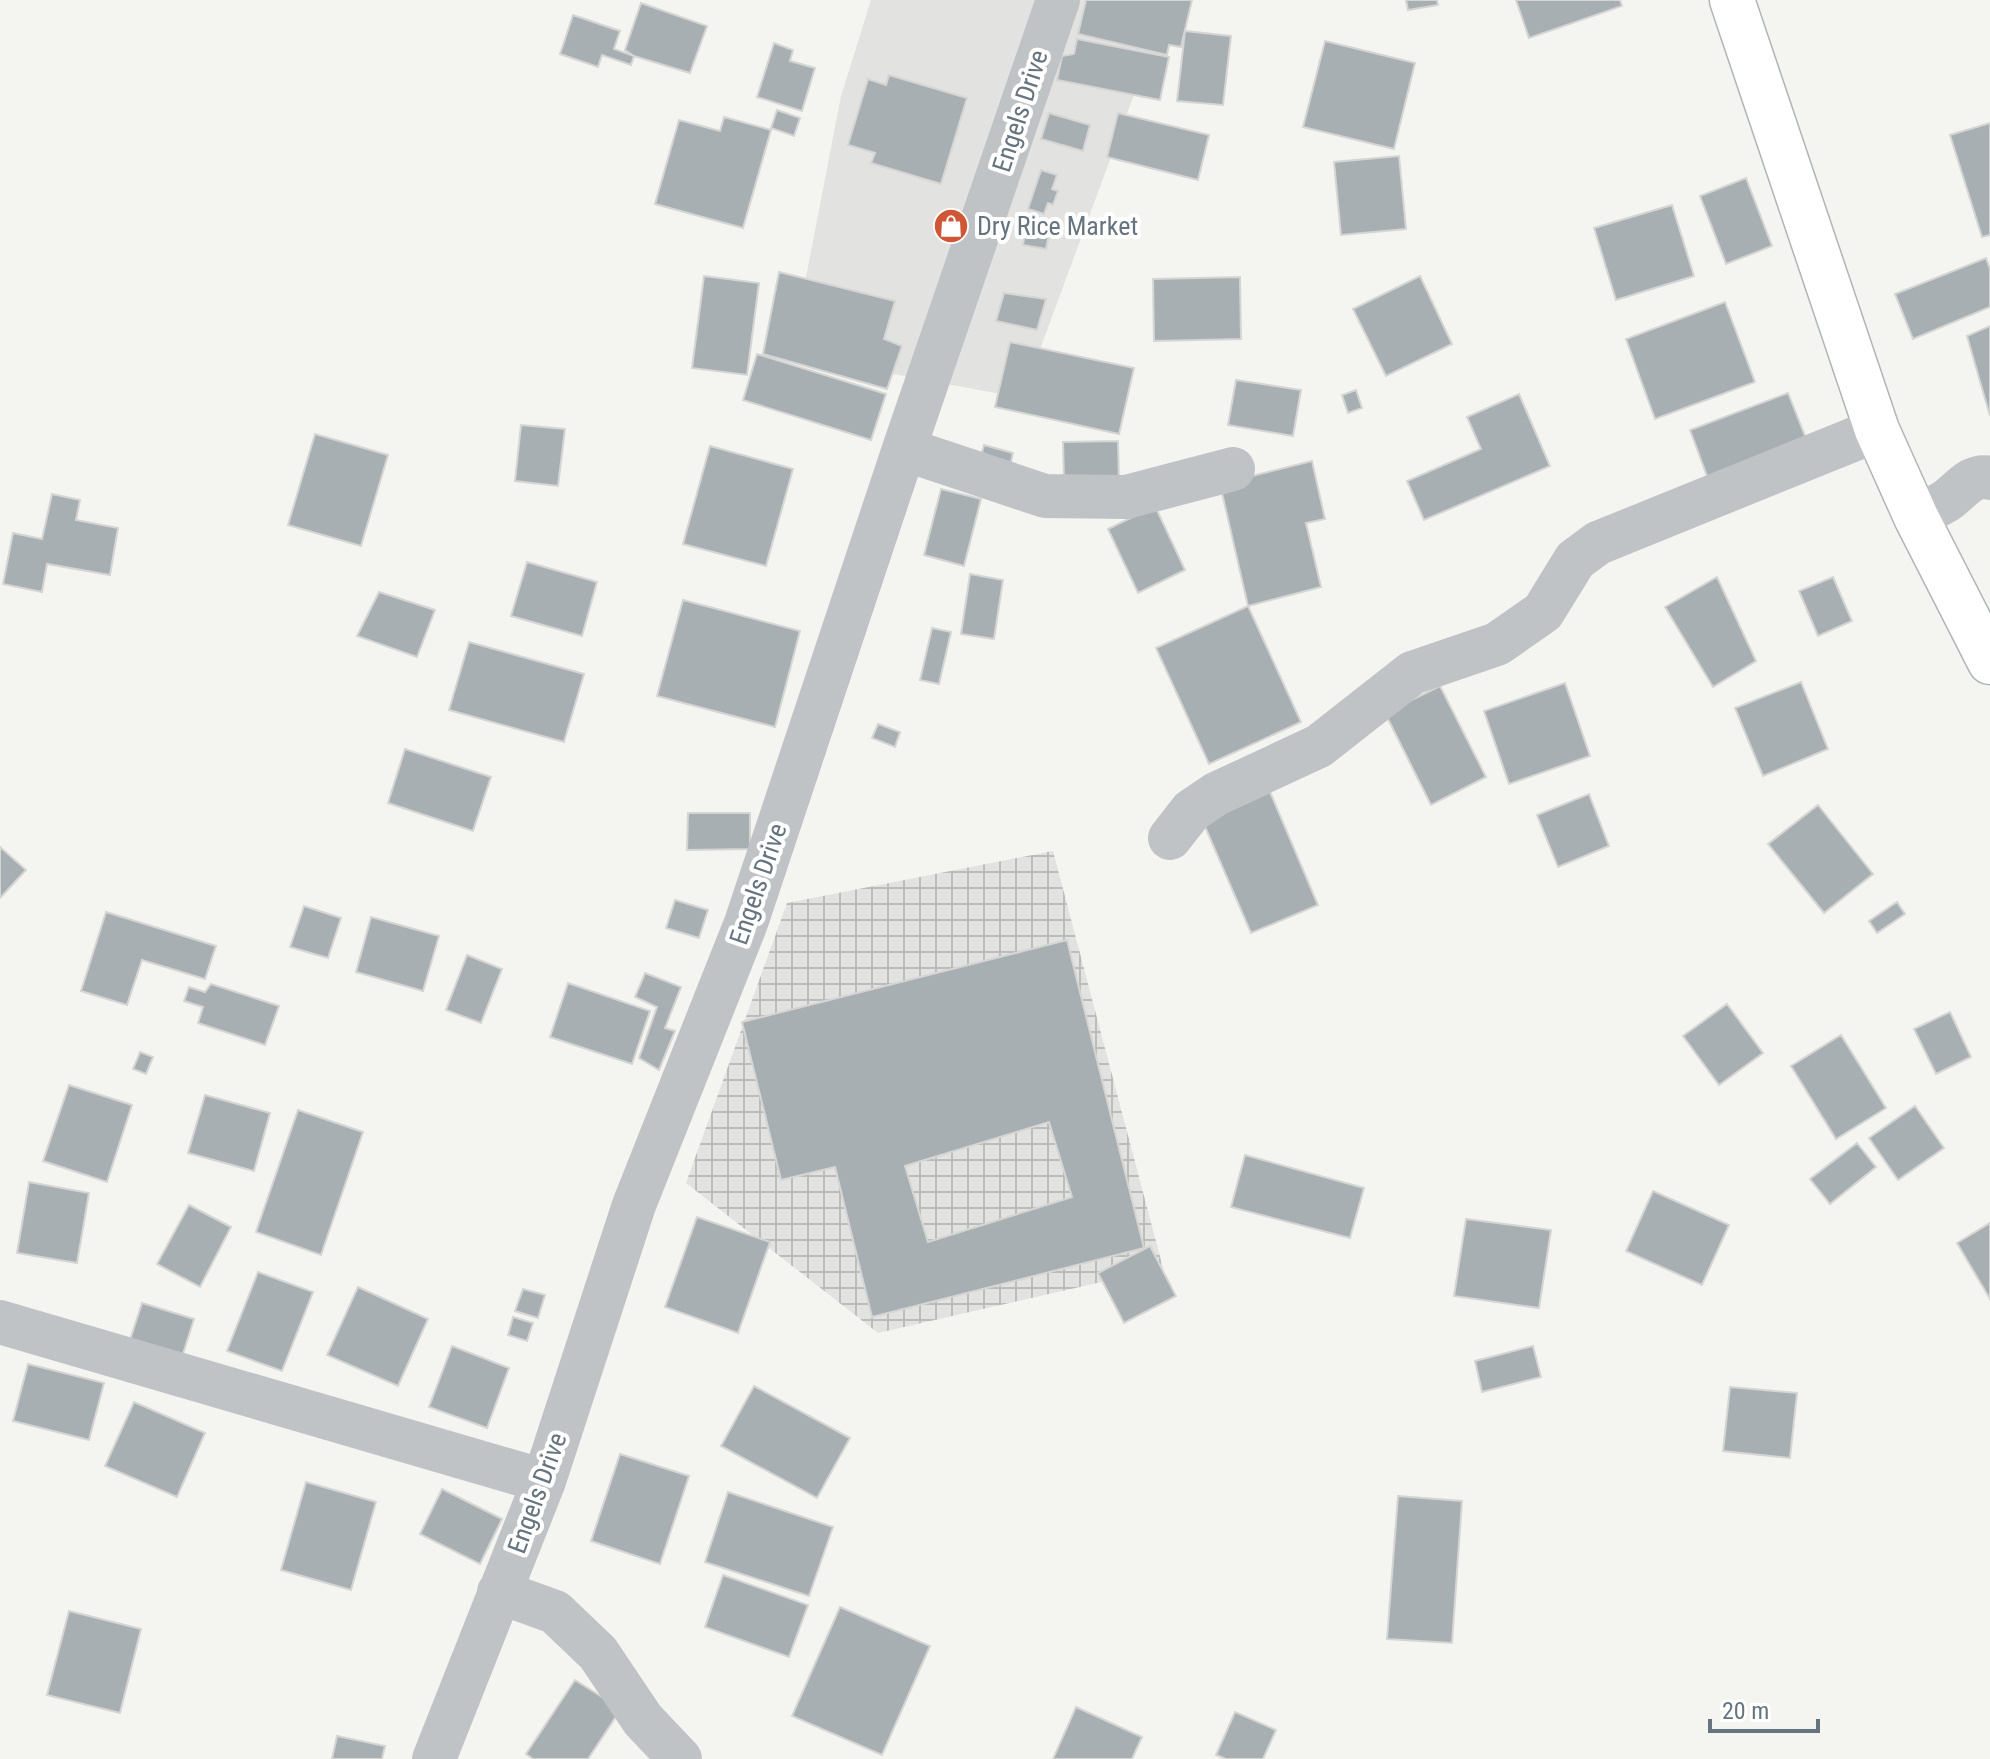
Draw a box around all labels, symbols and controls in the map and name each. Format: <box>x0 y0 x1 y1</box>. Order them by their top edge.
street label: Engels Drive <box>986 46 1054 176</box>
shop icon: Dry Rice Market <box>932 207 970 245</box>
place label: Dry Rice Market <box>977 211 1138 241</box>
street label: Engels Drive <box>723 819 793 949</box>
street label: Engels Drive <box>501 1429 573 1557</box>
scale bar <box>1710 1683 1818 1733</box>
text: 20 m <box>1722 1697 1769 1725</box>

